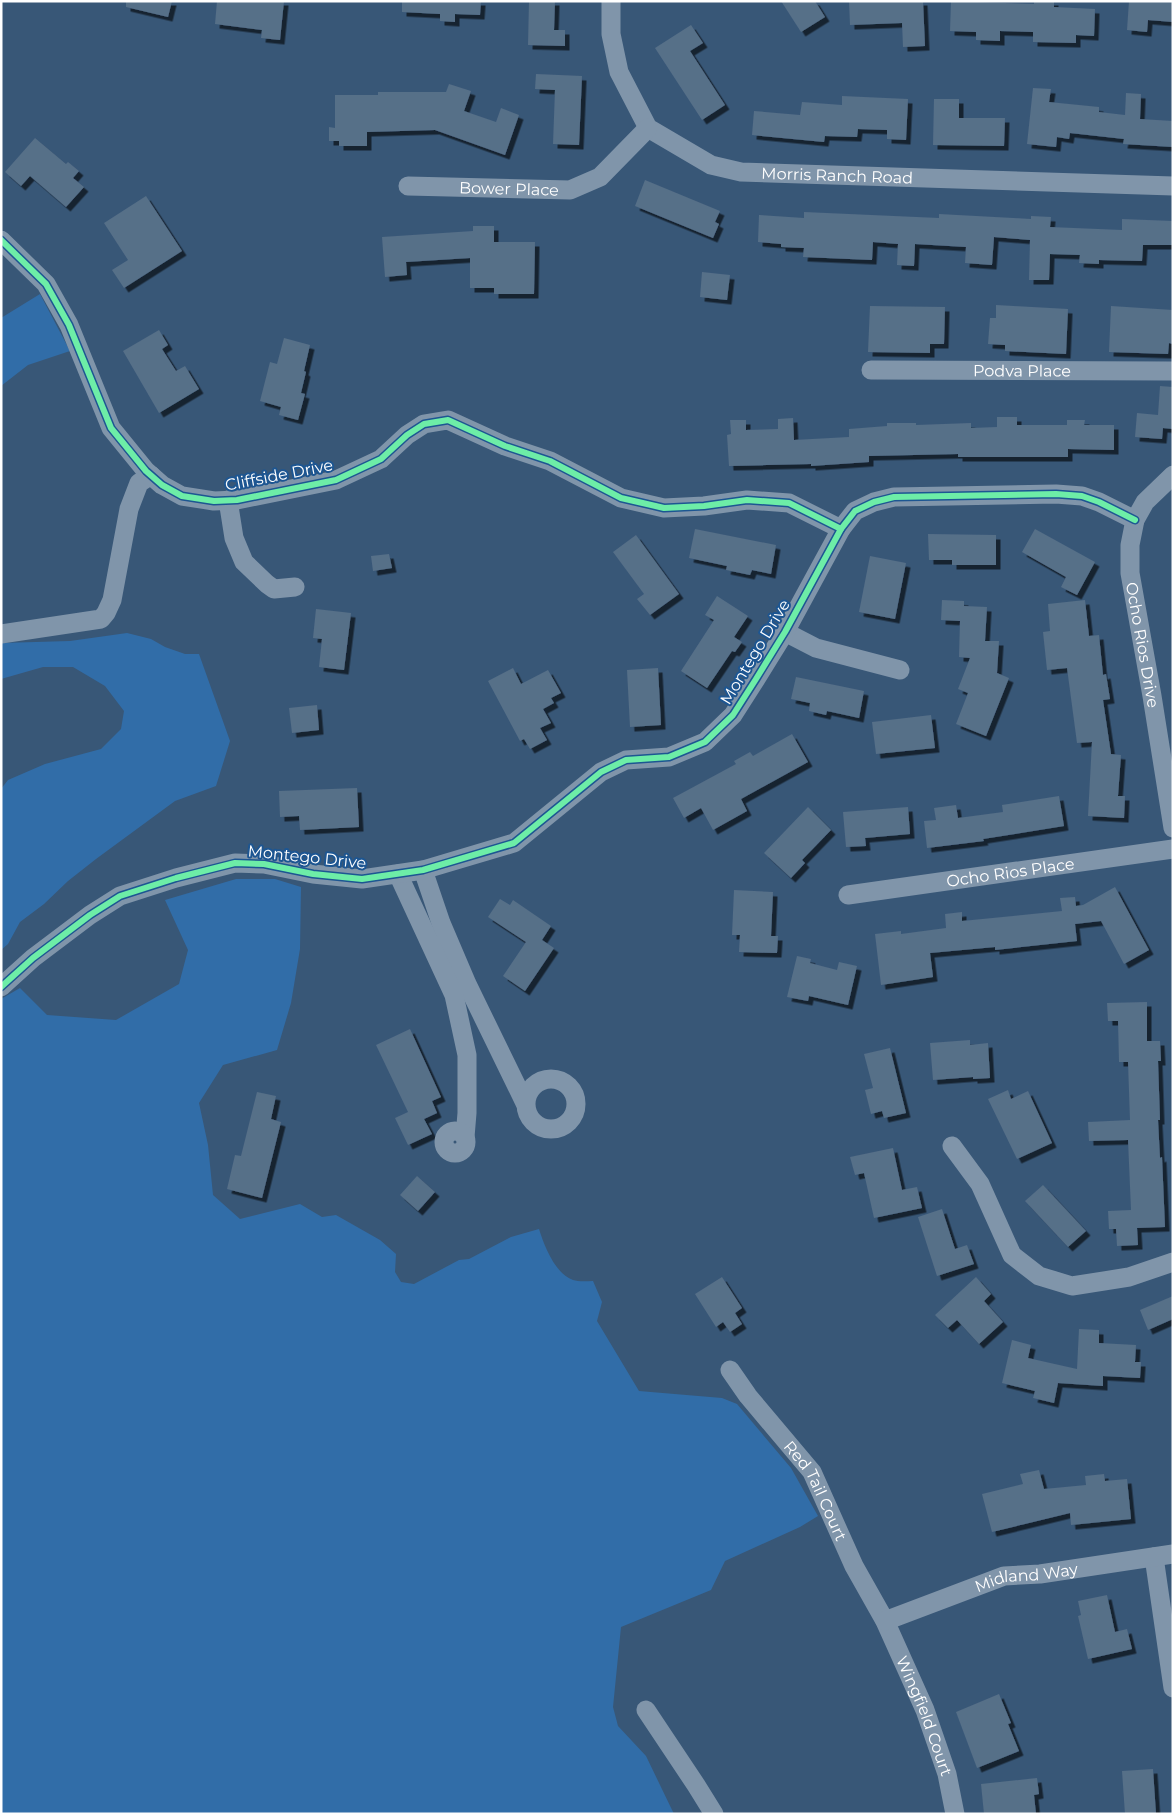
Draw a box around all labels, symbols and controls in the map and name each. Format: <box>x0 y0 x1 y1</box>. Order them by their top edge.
street label: Morris Ranch Road <box>761 163 913 187</box>
street label: Bower Place <box>459 178 559 199</box>
street label: Podva Place <box>973 361 1071 380</box>
street label: Cliffside Drive <box>223 455 335 495</box>
street label: Ocho Rios Drive <box>1122 581 1163 709</box>
street label: Montego Drive <box>716 596 794 708</box>
street label: Montego Drive <box>247 841 367 873</box>
street label: Ocho Rios Place <box>945 854 1076 890</box>
street label: Red Tail Court <box>780 1437 851 1544</box>
street label: Midland Way <box>972 1559 1079 1596</box>
street label: Wingfield Court <box>892 1653 957 1779</box>

